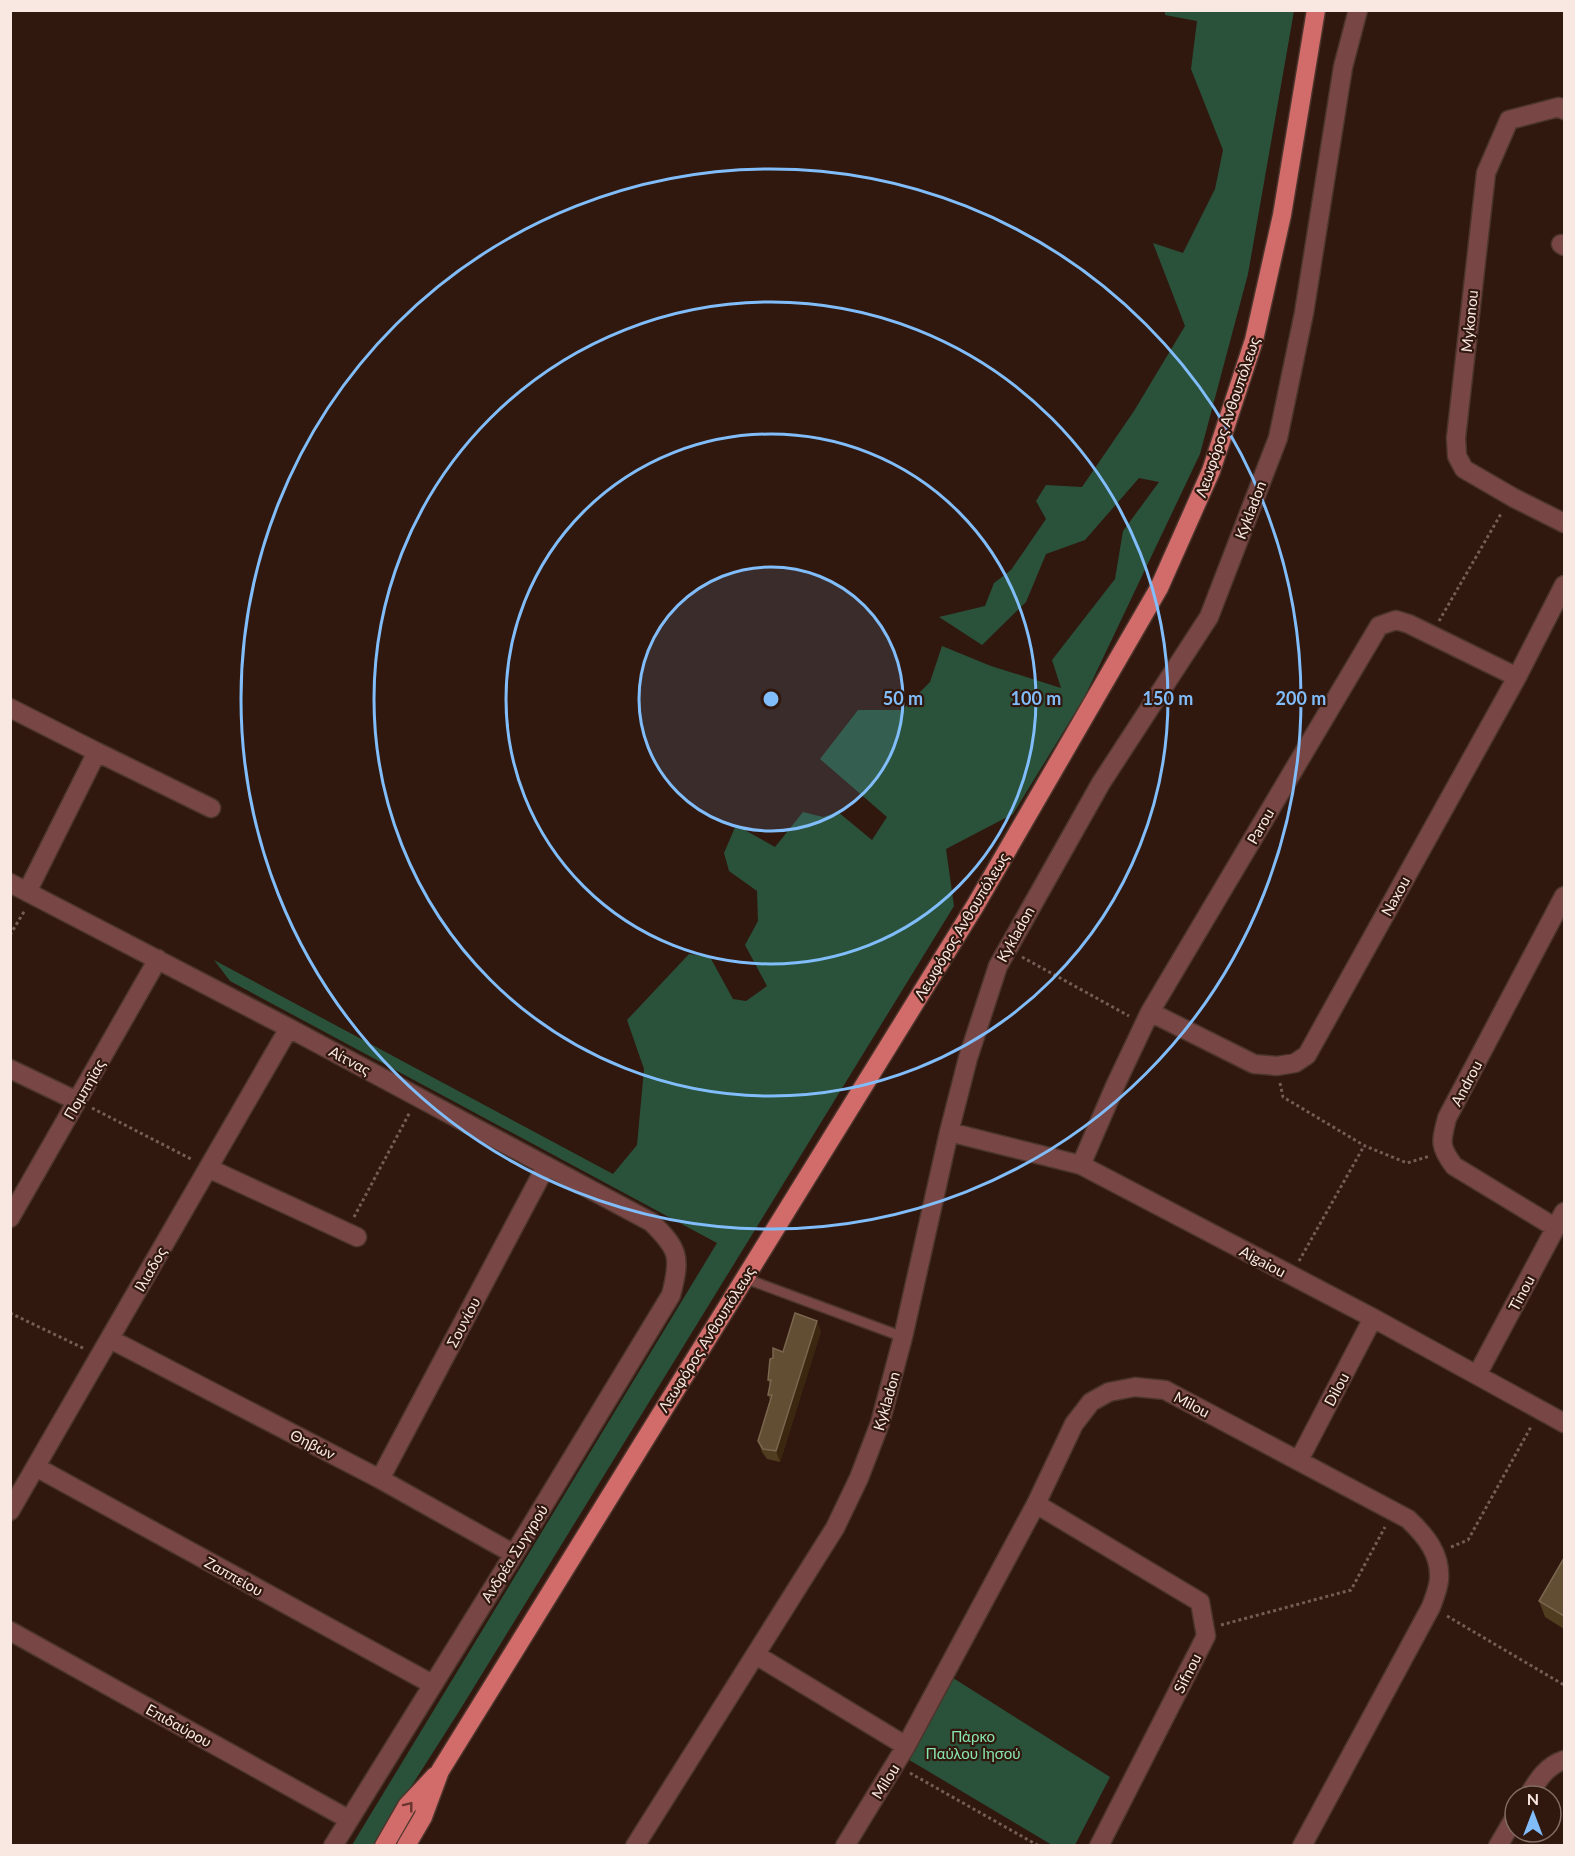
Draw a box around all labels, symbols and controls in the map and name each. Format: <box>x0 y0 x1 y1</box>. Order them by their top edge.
street label: Mykonou <box>1457 289 1481 353</box>
street label: Λεωφόρος Ανθουπόλεως <box>1191 334 1263 500</box>
street label: Kykladon <box>1231 478 1269 542</box>
text: 50 m <box>883 687 923 709</box>
text: 100 m <box>1011 687 1061 709</box>
text: 150 m <box>1143 687 1193 709</box>
text: 200 m <box>1276 687 1326 709</box>
centre of rings <box>761 689 781 709</box>
street label: Parou <box>1243 805 1277 847</box>
street label: Λεωφόρος Ανθουπόλεως <box>910 849 1012 1003</box>
street label: Naxou <box>1377 873 1413 919</box>
street label: Kykladon <box>992 903 1038 965</box>
street label: Αίτνας <box>326 1042 374 1078</box>
street label: Πομπηϊας <box>60 1056 108 1122</box>
street label: Androu <box>1447 1057 1485 1109</box>
street label: Aigaiou <box>1237 1241 1289 1281</box>
street label: Ιλιαδος <box>130 1243 170 1295</box>
street label: Λεωφόρος Ανθουπόλεως <box>654 1263 758 1415</box>
street label: Tinou <box>1504 1272 1538 1314</box>
street label: Σουνίου <box>442 1294 484 1350</box>
street label: Kykladon <box>869 1369 903 1433</box>
street label: Dilou <box>1320 1369 1352 1409</box>
street label: Milou <box>1171 1387 1213 1421</box>
street label: Θηβών <box>287 1425 339 1463</box>
street label: Ανδρέα Συγγρού <box>477 1501 551 1605</box>
street label: Ζαππείου <box>202 1553 266 1599</box>
street label: Sifnou <box>1169 1650 1205 1696</box>
street label: Επιδαύρου <box>143 1700 215 1750</box>
park label: Πἀρκο Παὐλου Ιησού <box>925 1727 1021 1762</box>
street label: Milou <box>867 1760 903 1802</box>
north arrow <box>1503 1784 1563 1844</box>
text: N <box>1527 1789 1539 1808</box>
one-way arrow <box>401 1801 412 1812</box>

